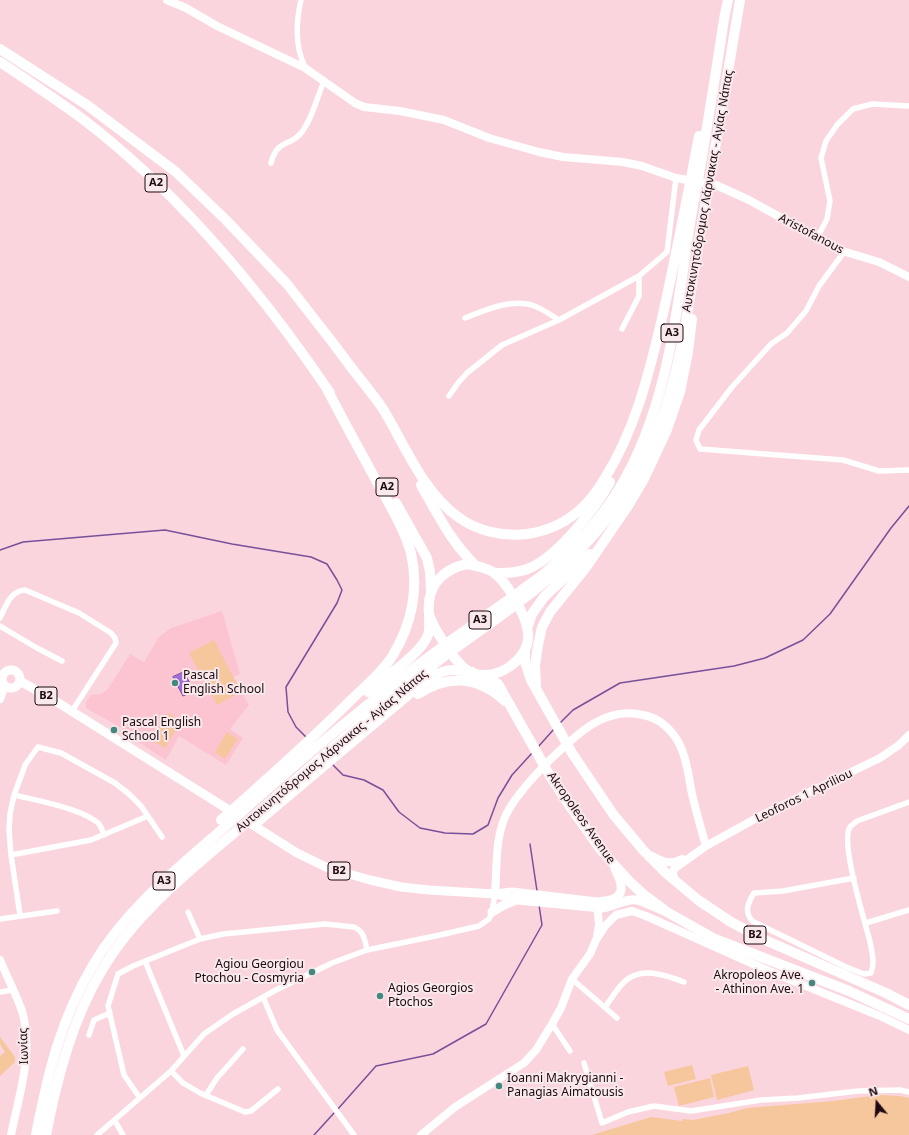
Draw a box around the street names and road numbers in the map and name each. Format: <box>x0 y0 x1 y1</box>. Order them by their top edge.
street label: Αυτοκινητόδρομος Λάρνακας - Αγίας Νάπας <box>680 69 736 313</box>
road number: A2 <box>145 174 167 192</box>
street label: Aristofanous <box>776 211 846 257</box>
road number: A3 <box>661 324 683 342</box>
road number: A2 <box>376 478 398 496</box>
road number: A3 <box>469 611 491 629</box>
street label: Αυτοκινητόδρομος Λάρνακας - Αγίας Νάπας <box>233 667 431 835</box>
road number: B2 <box>35 687 57 705</box>
street label: Leoforos 1 Apriliou <box>753 766 855 826</box>
street label: Akropoleos Avenue <box>544 769 618 867</box>
road number: B2 <box>328 862 350 880</box>
road number: A3 <box>153 872 175 890</box>
road number: B2 <box>744 926 766 944</box>
street label: Ιωνίας <box>16 1027 32 1065</box>

